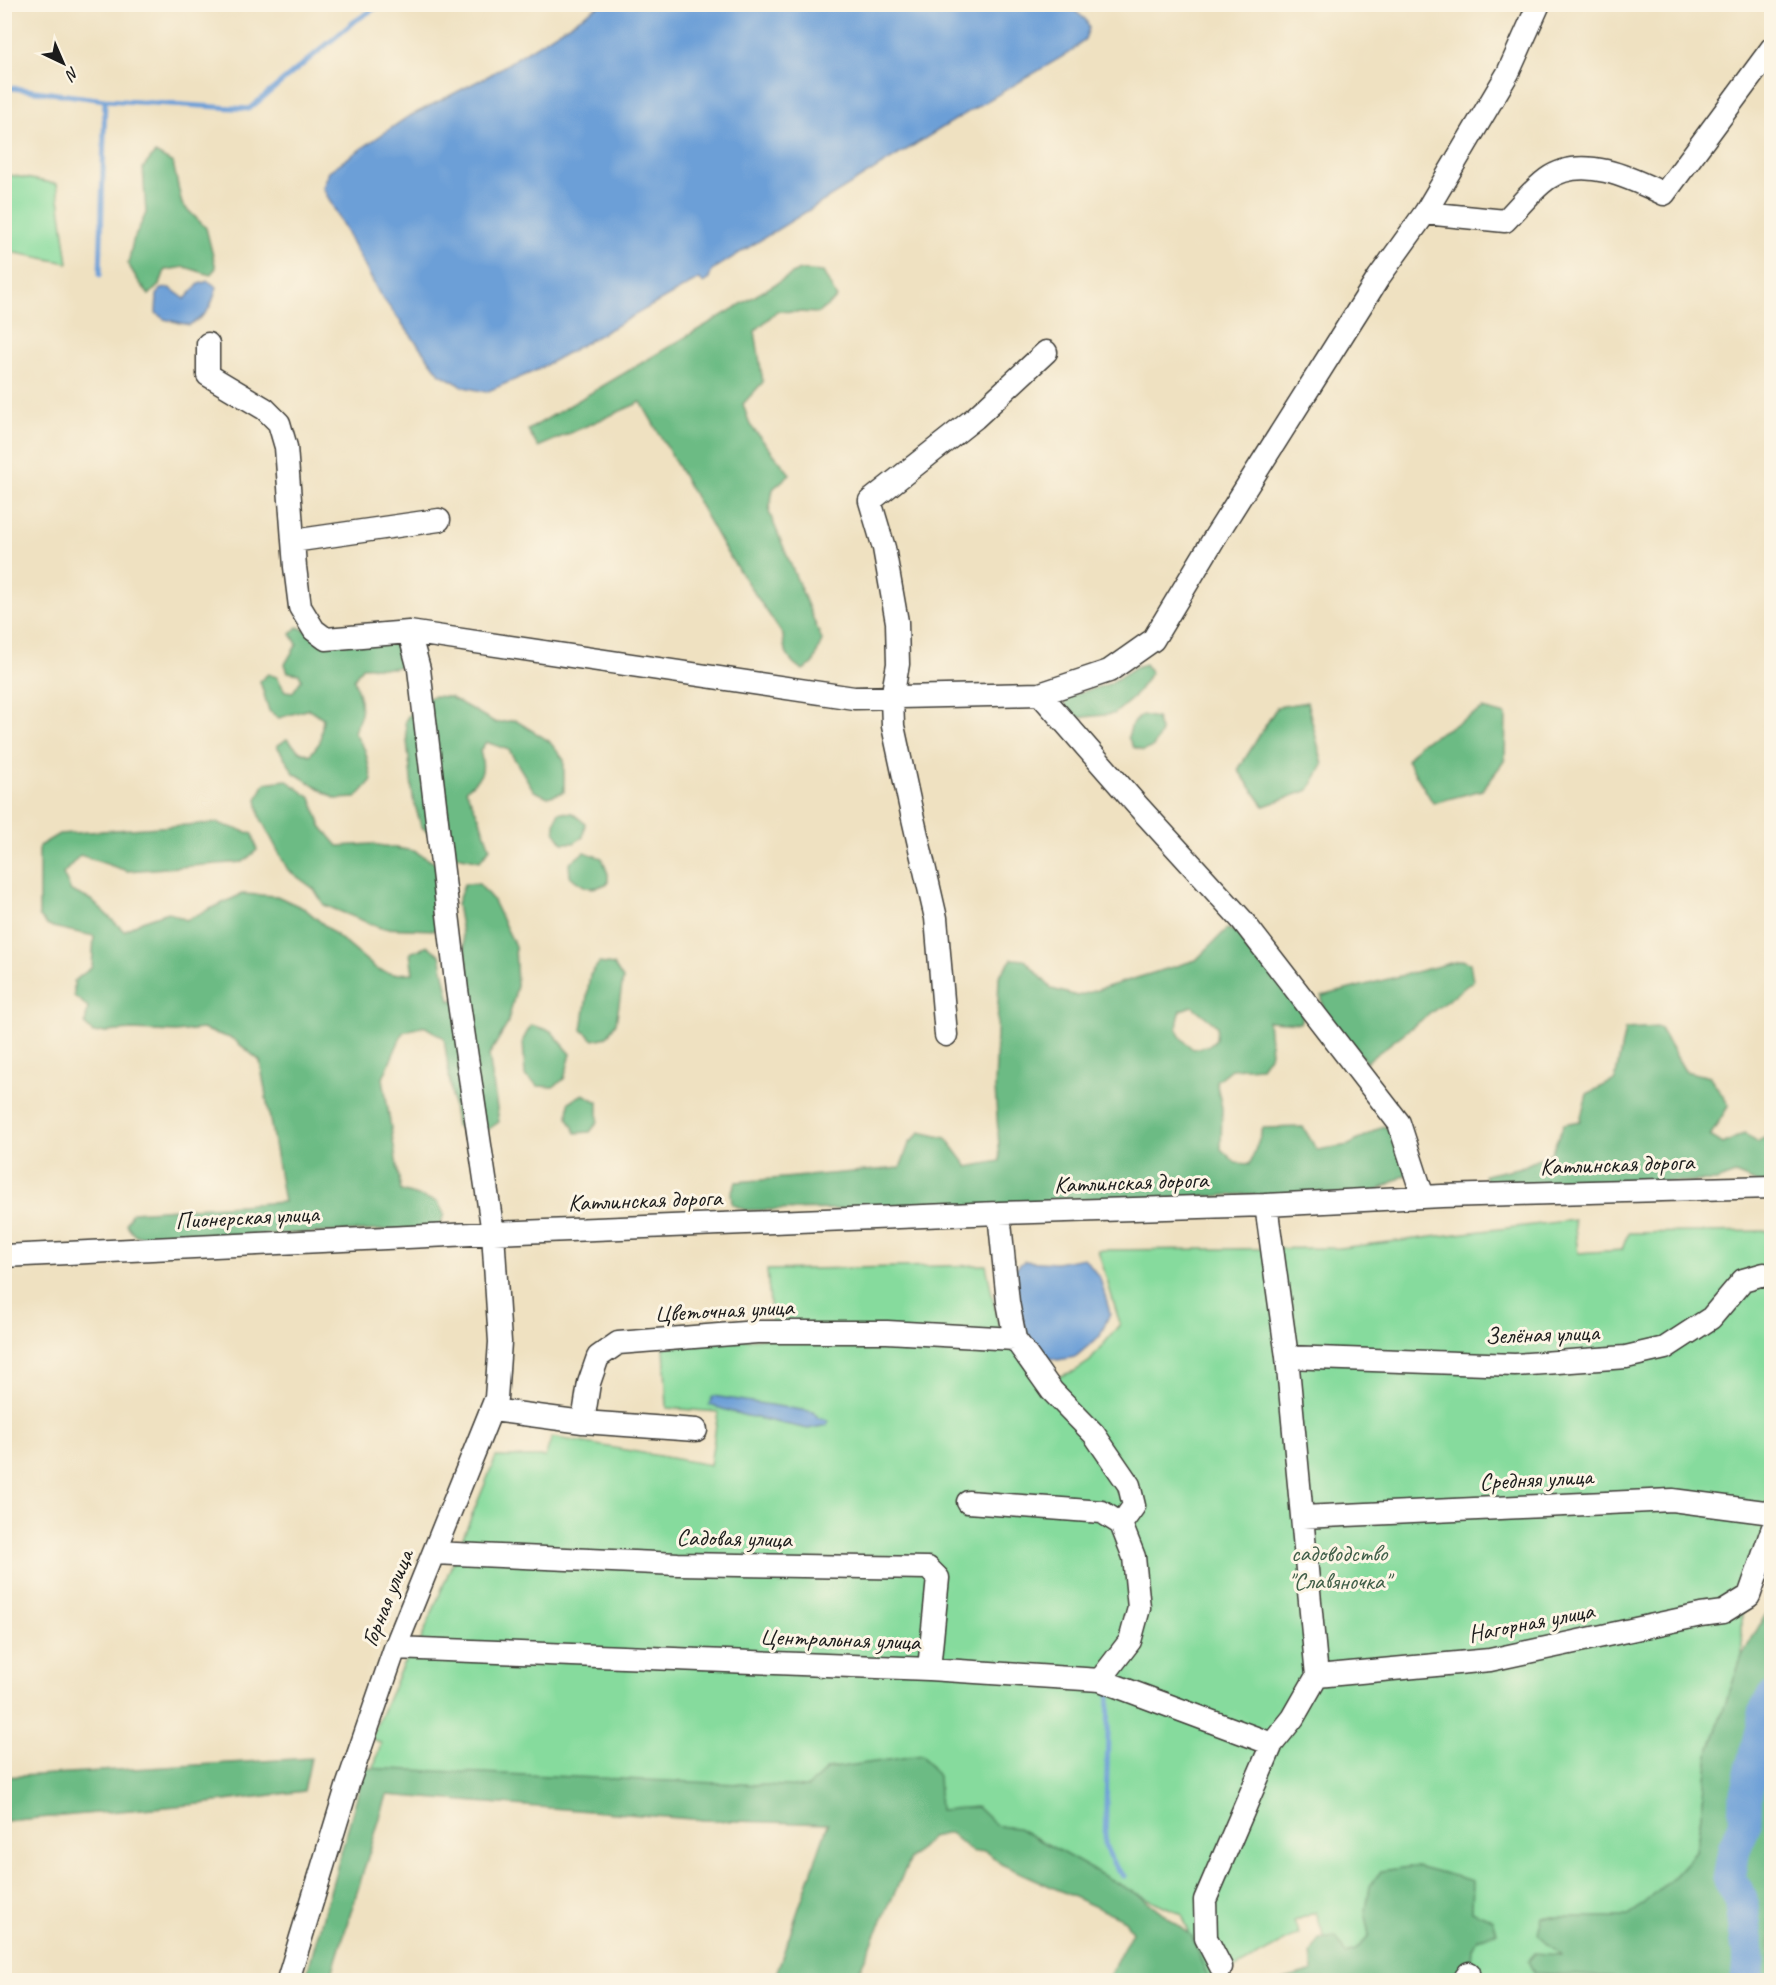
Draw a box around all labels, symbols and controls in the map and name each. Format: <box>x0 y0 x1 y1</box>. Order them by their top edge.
north arrow <box>33 33 93 93</box>
text: N <box>60 62 83 86</box>
street label: Катлинская дорога <box>1539 1146 1696 1182</box>
street label: Катлинская дорога <box>1053 1164 1210 1200</box>
street label: Катлинская дорога <box>567 1182 724 1218</box>
street label: Пионерская улица <box>175 1198 321 1236</box>
street label: Цветочная улица <box>654 1291 796 1329</box>
street label: Зелёная улица <box>1484 1317 1601 1351</box>
street label: Средняя улица <box>1478 1461 1596 1497</box>
street label: Садовая улица <box>676 1522 793 1554</box>
park label: садоводство "Славяночка" <box>1288 1538 1395 1596</box>
street label: Горная улица <box>354 1543 421 1651</box>
street label: Нагорная улица <box>1466 1595 1598 1649</box>
street label: Центральная улица <box>759 1621 922 1657</box>

